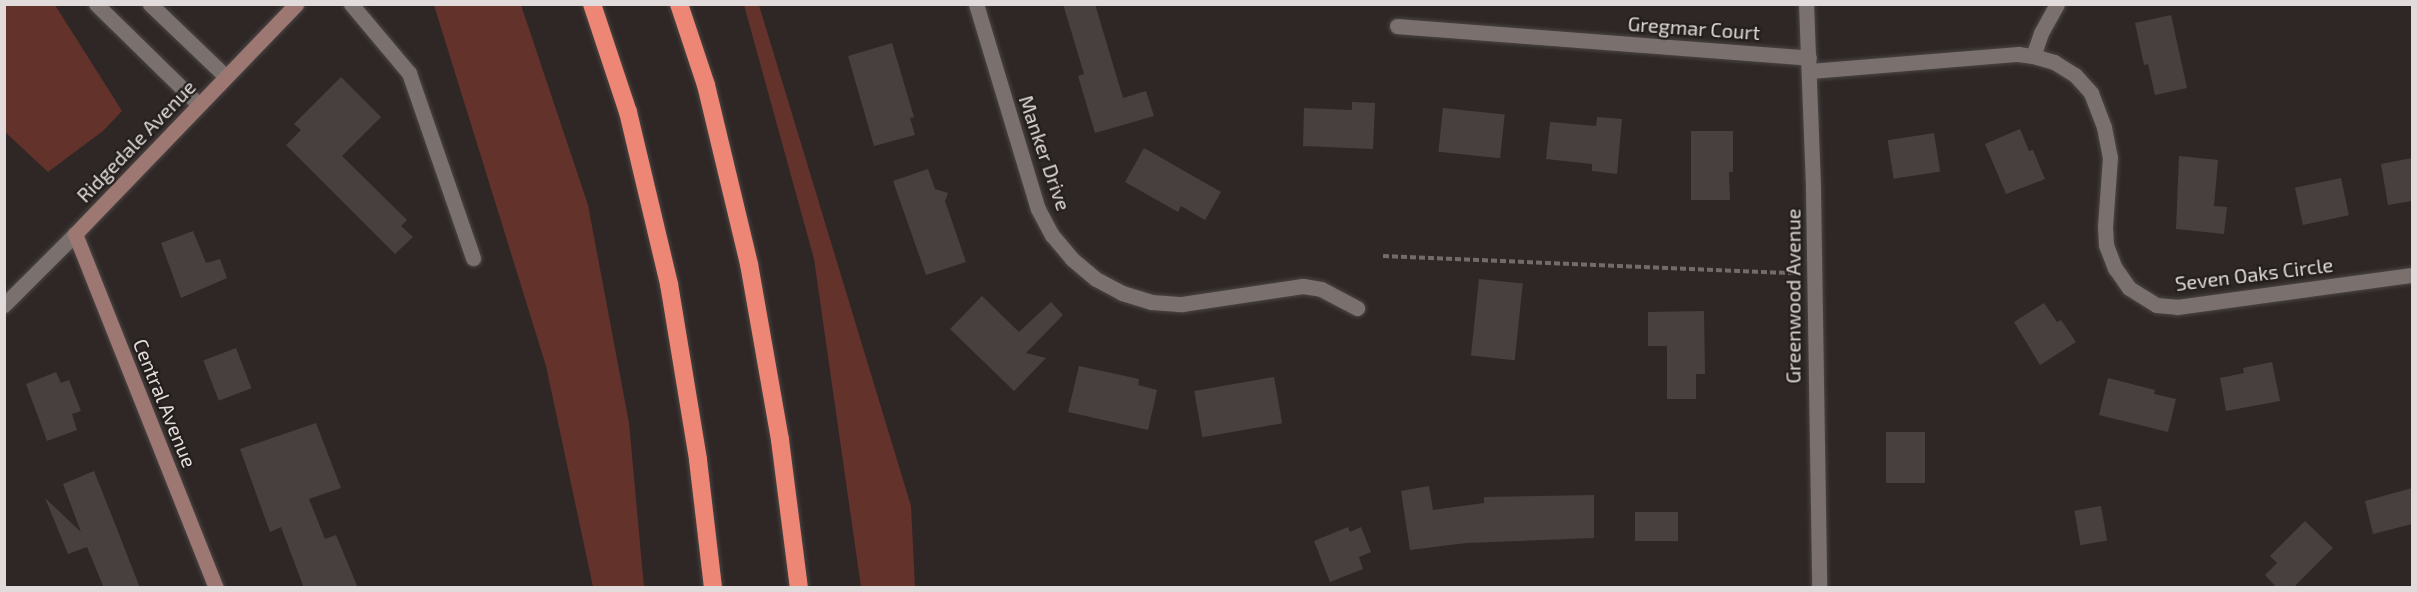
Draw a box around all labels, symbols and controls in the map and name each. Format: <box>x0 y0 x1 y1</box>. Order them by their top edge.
street label: Gregmar Court <box>1627 11 1761 45</box>
street label: Ridgedale Avenue <box>71 75 201 207</box>
street label: Manker Drive <box>1014 92 1076 214</box>
street label: Greenwood Avenue <box>1781 208 1805 384</box>
street label: Seven Oaks Circle <box>2174 252 2334 296</box>
street label: Central Avenue <box>128 335 202 471</box>

